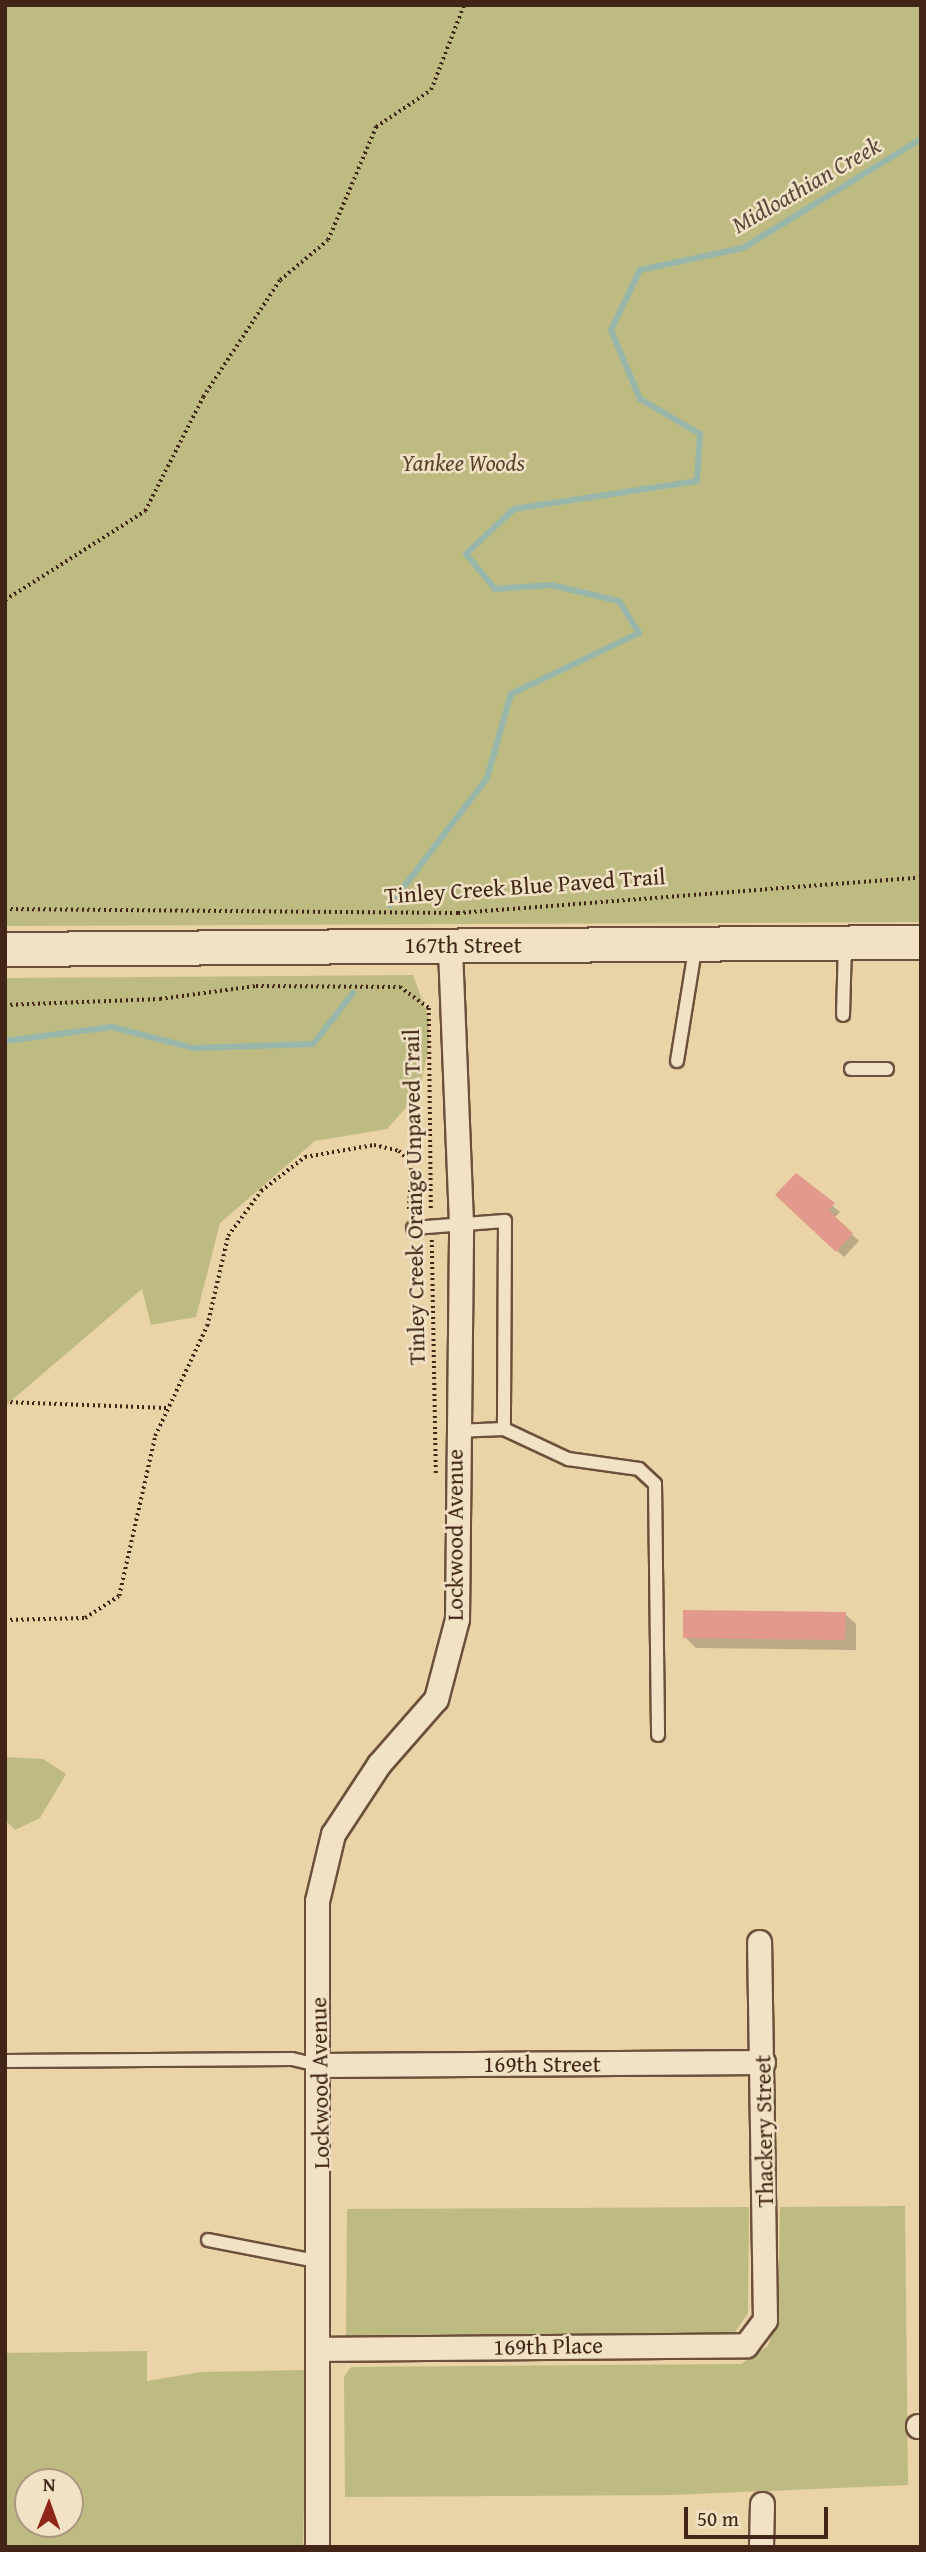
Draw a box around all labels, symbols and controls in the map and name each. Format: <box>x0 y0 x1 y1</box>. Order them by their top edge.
water label: Midloathian Creek <box>726 131 886 239</box>
park label: Yankee Woods <box>401 449 525 477</box>
street label: Tinley Creek Blue Paved Trail <box>384 862 666 910</box>
street label: 167th Street <box>404 931 522 959</box>
street label: Tinley Creek Orange Unpaved Trail <box>397 1029 431 1365</box>
street label: Lockwood Avenue <box>441 1449 469 1621</box>
street label: Lockwood Avenue <box>305 1997 335 2169</box>
street label: 169th Street <box>483 2050 601 2078</box>
street label: Thackery Street <box>749 2054 779 2208</box>
street label: 169th Place <box>493 2331 603 2361</box>
north arrow <box>14 2468 84 2538</box>
text: N <box>43 2470 56 2498</box>
scale bar <box>688 2492 832 2536</box>
text: 50 m <box>697 2503 739 2534</box>

